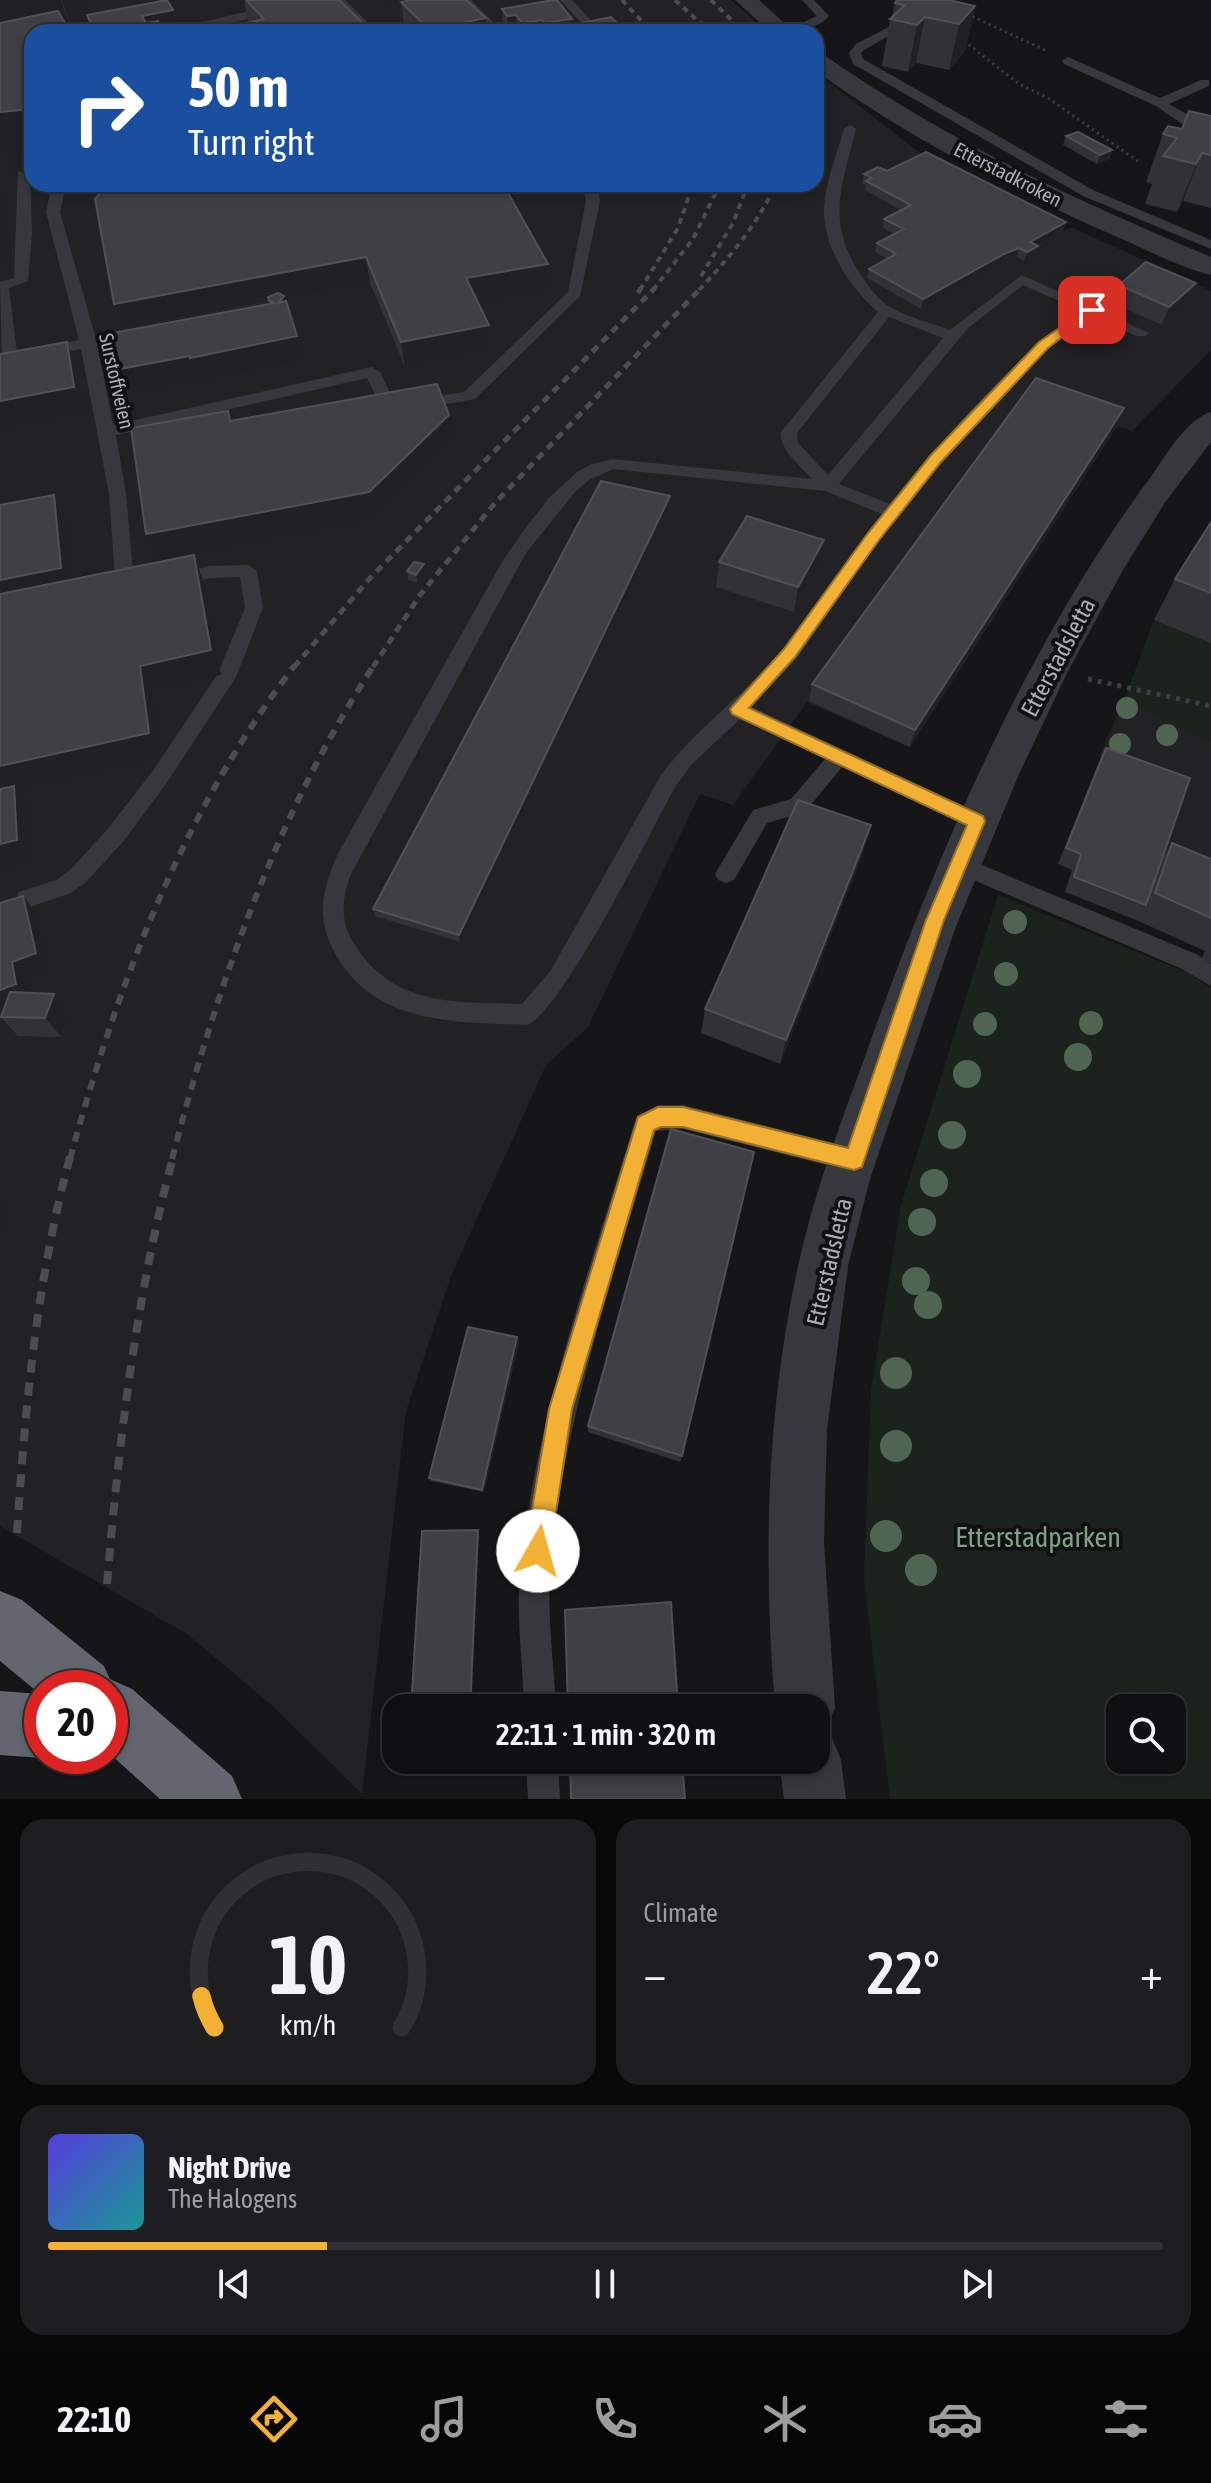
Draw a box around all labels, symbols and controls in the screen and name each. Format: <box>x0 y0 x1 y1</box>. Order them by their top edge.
text: 50 m <box>188 55 289 119</box>
icon: right <box>56 56 160 160</box>
text: Turn right <box>188 121 315 163</box>
street label: Etterstadkroken <box>950 137 1066 211</box>
pin <box>1058 276 1126 344</box>
icon: arrive <box>1070 288 1114 332</box>
street label: Surstoffveien <box>95 331 139 431</box>
street label: Etterstadsletta <box>1016 593 1100 721</box>
street label: Etterstadsletta <box>801 1196 857 1328</box>
position arrow <box>496 1509 580 1593</box>
park label: Etterstadparken <box>955 1521 1121 1553</box>
speed limit sign: 20 <box>24 1670 128 1774</box>
map controls <box>1106 1694 1186 1774</box>
button: search <box>1106 1694 1186 1774</box>
text: 22:11 · 1 min · 320 m <box>496 1717 716 1751</box>
text: Climate <box>644 1898 718 1928</box>
text: 10 <box>269 1916 347 2012</box>
text: 22° <box>867 1938 940 2007</box>
text: − <box>644 1948 666 1998</box>
text: + <box>1140 1948 1163 1998</box>
text: km/h <box>279 2008 336 2041</box>
text: Night Drive <box>168 2150 291 2184</box>
text: The Halogens <box>168 2184 297 2214</box>
icon: previous <box>212 2262 256 2306</box>
icon: pause <box>583 2262 627 2306</box>
icon: next <box>955 2262 999 2306</box>
icon: directions <box>246 2391 302 2447</box>
icon: music <box>416 2391 472 2447</box>
icon: phone <box>587 2391 643 2447</box>
icon: climate <box>757 2391 813 2447</box>
icon: car <box>927 2391 983 2447</box>
icon: filters <box>1098 2391 1154 2447</box>
text: 22:10 <box>57 2398 131 2440</box>

